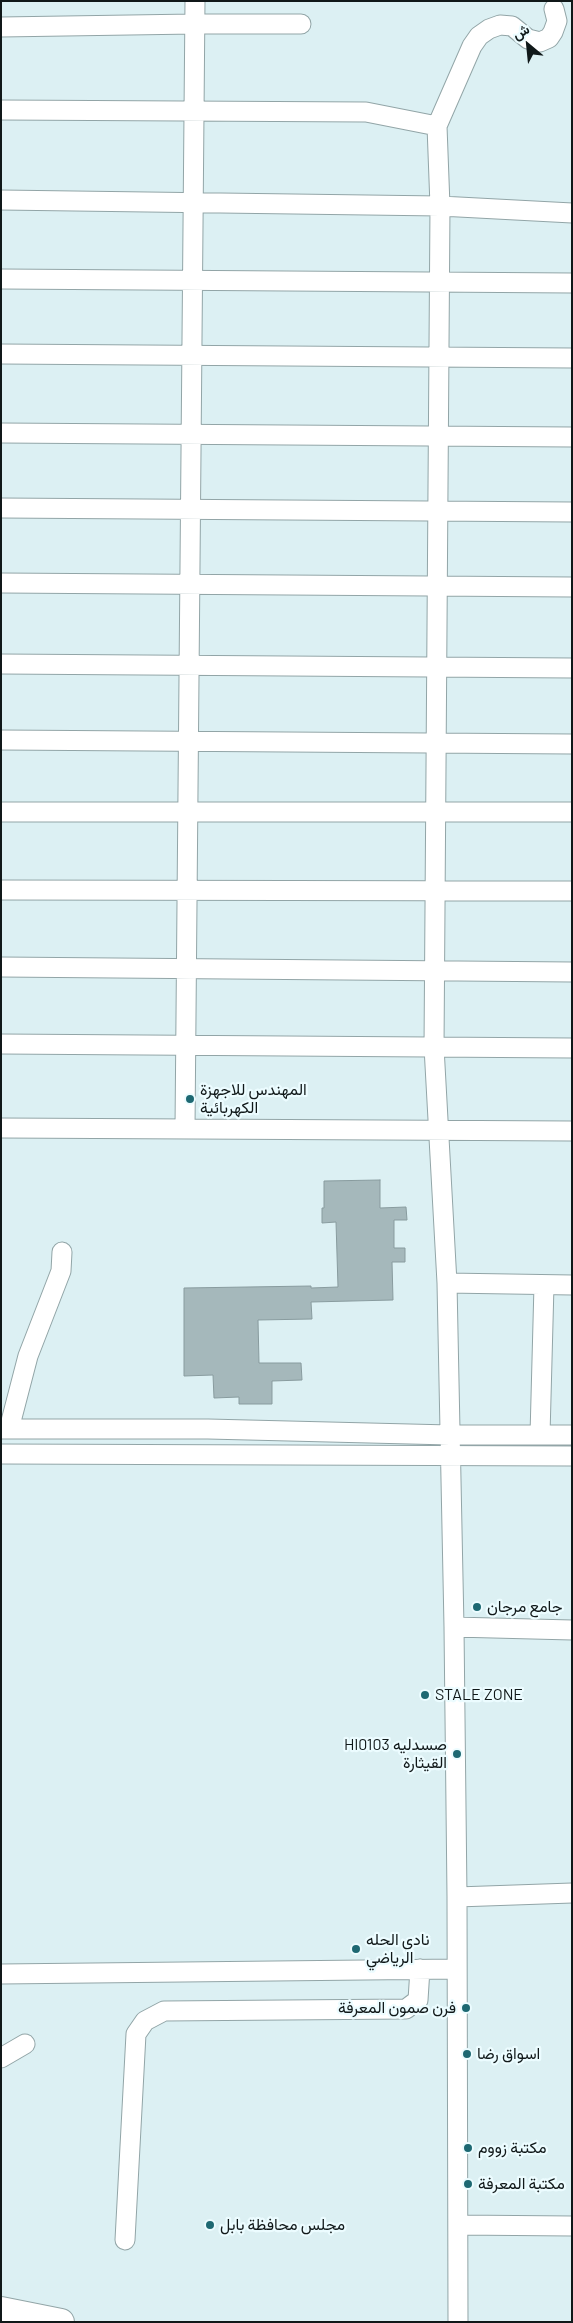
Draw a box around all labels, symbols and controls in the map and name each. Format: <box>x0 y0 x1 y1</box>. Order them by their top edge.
north arrow <box>503 20 553 70</box>
text: ش <box>509 20 532 43</box>
place label: المهندس للاجهزة الكهربائية <box>200 1080 307 1118</box>
marker: المهندس للاجهزة الكهربائية <box>184 1093 196 1105</box>
place label: جامع مرجان <box>487 1597 562 1617</box>
marker: جامع مرجان <box>471 1601 483 1613</box>
place label: STALE ZONE <box>435 1685 523 1705</box>
marker: STALE ZONE <box>419 1689 431 1701</box>
place label: Hl0103 صسدليه القيثارة <box>344 1735 447 1773</box>
marker: Hl0103 صسدليه القيثارة <box>451 1748 463 1760</box>
place label: نادي الحله الرياضي <box>366 1930 430 1968</box>
marker: نادي الحله الرياضي <box>350 1943 362 1955</box>
place label: فرن صمون المعرفة <box>338 1998 456 2018</box>
marker: فرن صمون المعرفة <box>460 2002 472 2014</box>
place label: اسواق رضا <box>477 2044 540 2064</box>
marker: اسواق رضا <box>461 2048 473 2060</box>
place label: مكتبة زووم <box>478 2138 546 2158</box>
marker: مكتبة زووم <box>462 2142 474 2154</box>
place label: مكتبة المعرفة <box>478 2174 565 2194</box>
marker: مكتبة المعرفة <box>462 2178 474 2190</box>
place label: مجلس محافظة بابل <box>220 2215 345 2235</box>
marker: مجلس محافظة بابل <box>204 2219 216 2231</box>

